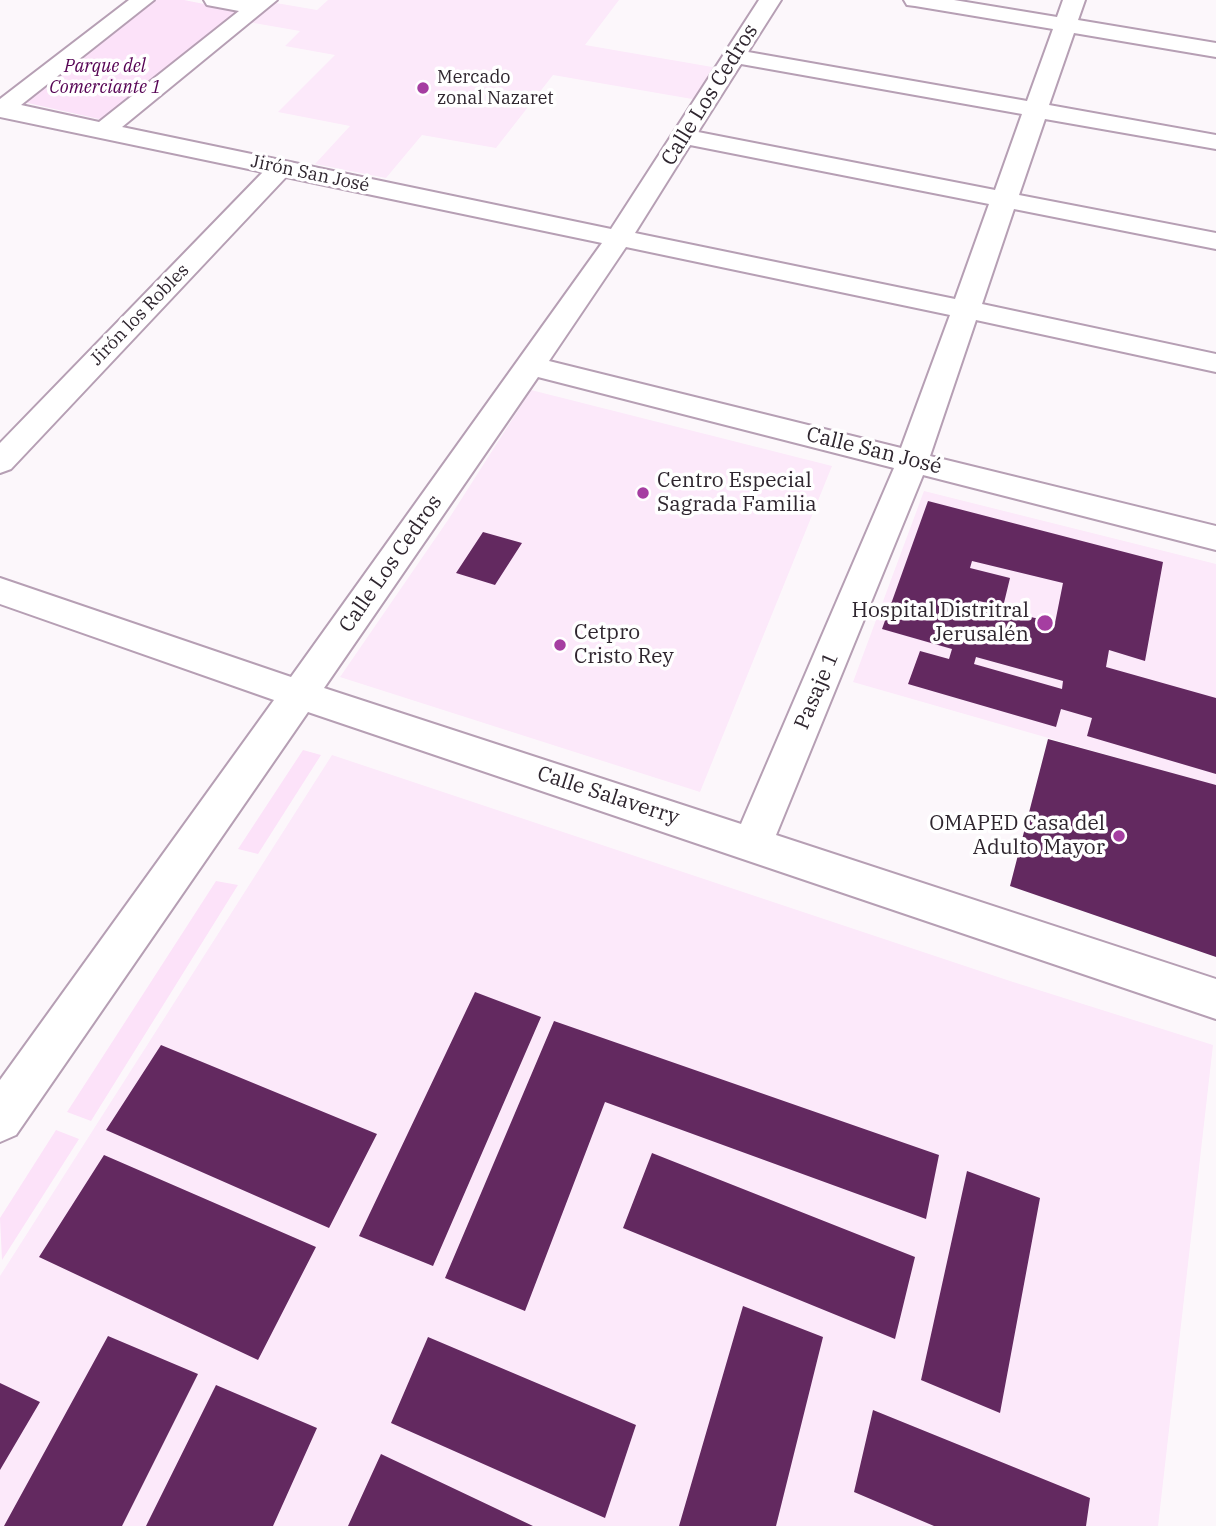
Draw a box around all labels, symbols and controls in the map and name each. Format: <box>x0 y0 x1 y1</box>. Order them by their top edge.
street label: Calle Los Cedros <box>656 20 764 170</box>
park label: Parque del Comerciante 1 <box>49 56 161 98</box>
place label: Mercado zonal Nazaret <box>437 67 554 110</box>
marker: Mercado zonal Nazaret <box>415 80 431 96</box>
street label: Jirón San José <box>249 151 371 197</box>
street label: Jirón los Robles <box>86 260 194 370</box>
street label: Calle San José <box>804 422 944 480</box>
place label: Centro Especial Sagrada Familia <box>657 468 817 518</box>
marker: Centro Especial Sagrada Familia <box>635 485 651 501</box>
street label: Calle Los Cedros <box>334 490 448 638</box>
place label: Hospital Distritral Jerusalén <box>851 598 1029 648</box>
marker: Hospital Distritral Jerusalén <box>1035 613 1055 633</box>
place label: Cetpro Cristo Rey <box>574 620 674 670</box>
marker: Cetpro Cristo Rey <box>552 637 568 653</box>
street label: Pasaje 1 <box>790 649 844 733</box>
street label: Calle Salaverry <box>534 761 682 831</box>
place label: OMAPED Casa del Adulto Mayor <box>929 811 1105 861</box>
marker: OMAPED Casa del Adulto Mayor <box>1111 828 1127 844</box>

